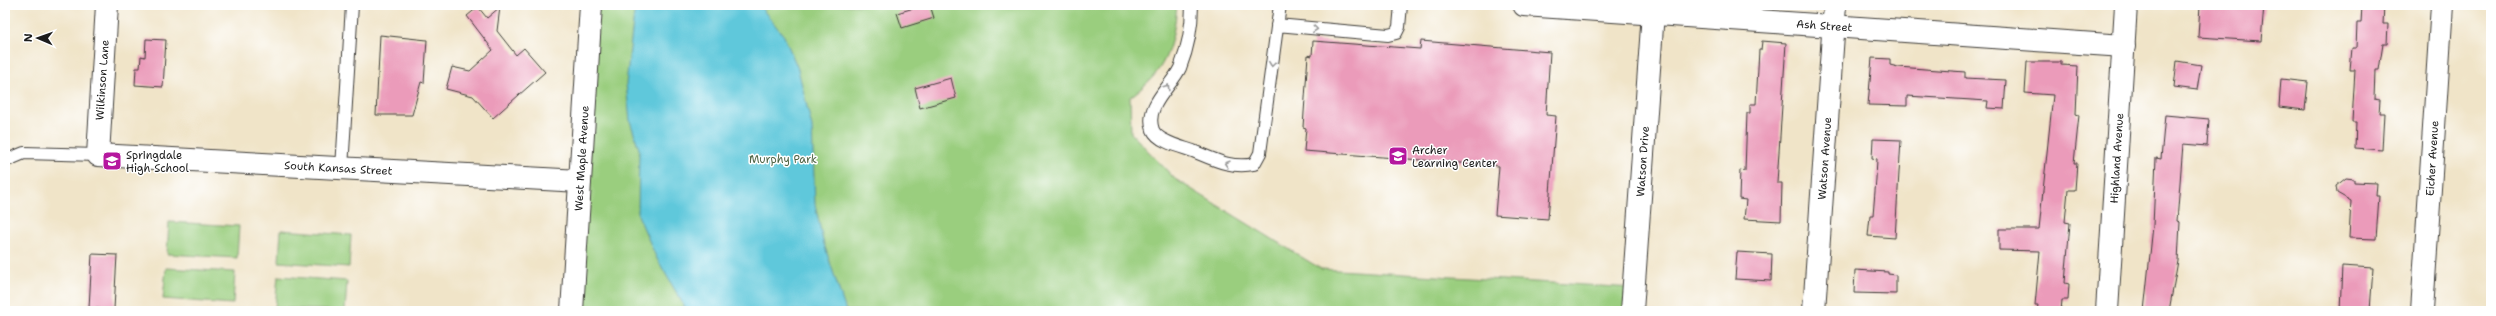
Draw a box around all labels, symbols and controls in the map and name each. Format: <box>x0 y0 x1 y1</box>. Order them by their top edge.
street label: Ash Street <box>1796 17 1853 35</box>
north arrow <box>18 18 58 58</box>
one-way arrow <box>1312 24 1318 33</box>
text: N <box>21 33 36 42</box>
street label: Wilkinson Lane <box>92 39 113 121</box>
one-way arrow <box>1267 61 1276 67</box>
one-way arrow <box>1162 85 1169 92</box>
street label: West Maple Avenue <box>571 105 593 212</box>
street label: Highland Avenue <box>2107 113 2127 204</box>
street label: Watson Avenue <box>1815 117 1835 200</box>
street label: Eicher Avenue <box>2423 120 2442 197</box>
street label: Watson Drive <box>1633 125 1653 197</box>
place label: Archer Learning Center <box>1412 143 1497 171</box>
school or university icon: Archer Learning Center <box>1387 145 1409 167</box>
place label: Springdale High School <box>126 148 190 176</box>
school or university icon: Springdale High School <box>101 150 123 172</box>
park label: Murphy Park <box>749 152 817 167</box>
street label: South Kansas Street <box>284 158 393 179</box>
one-way arrow <box>1224 160 1231 169</box>

